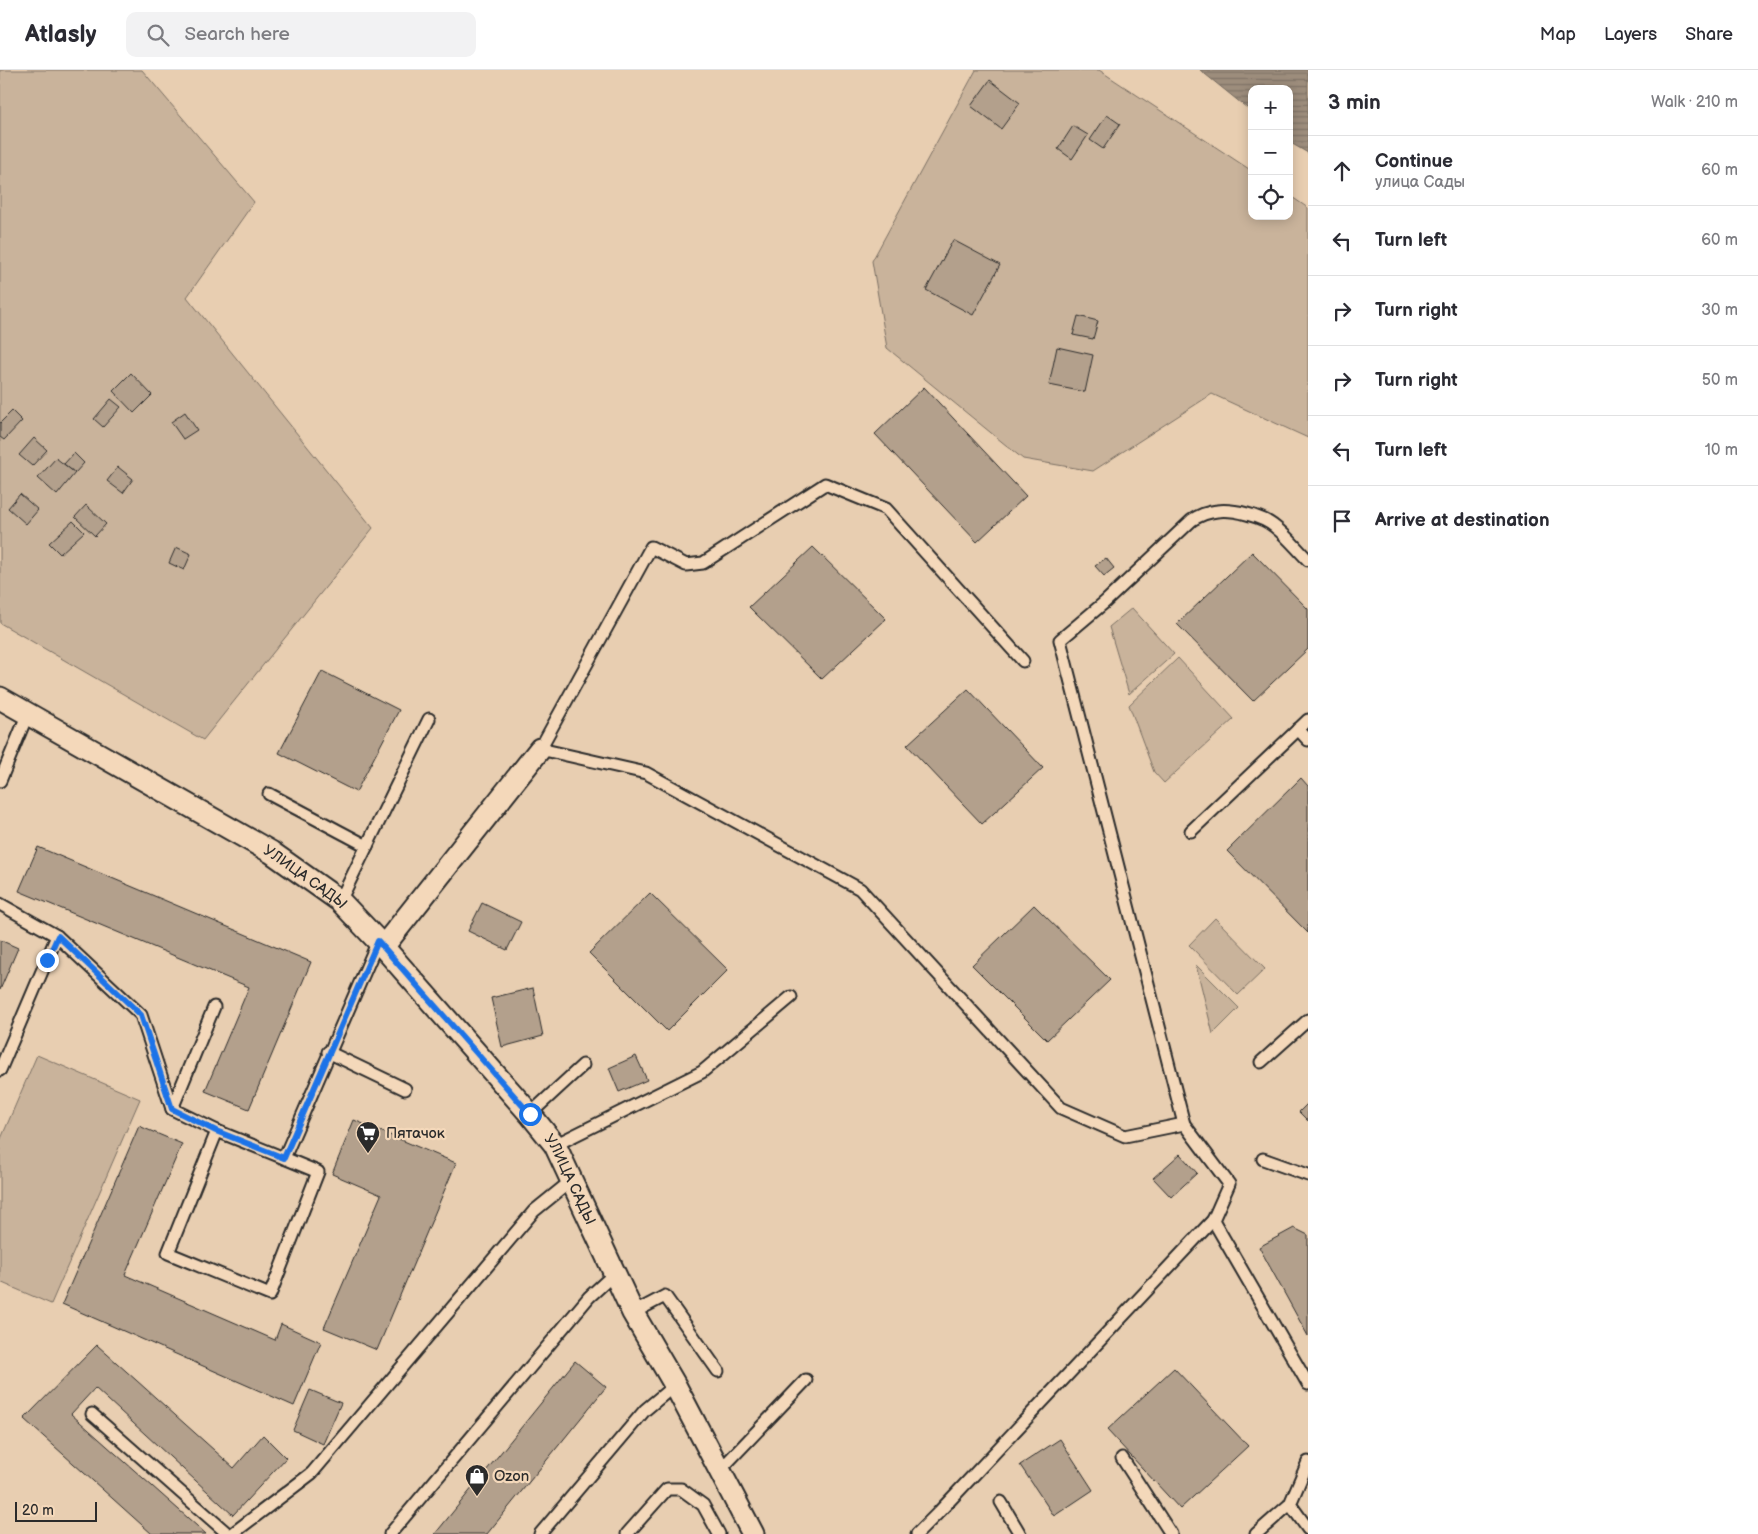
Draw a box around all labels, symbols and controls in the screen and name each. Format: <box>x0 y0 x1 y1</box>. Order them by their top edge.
search box <box>126 12 476 57</box>
text: Atlasly <box>25 20 96 49</box>
icon: search <box>144 21 172 49</box>
text: Search here <box>184 23 290 46</box>
text: Map <box>1540 24 1576 45</box>
text: Layers <box>1604 24 1657 45</box>
text: Share <box>1685 24 1733 45</box>
map controls <box>1248 85 1293 220</box>
button: + <box>1248 85 1293 130</box>
text: 3 min <box>1328 90 1381 115</box>
text: Walk · 210 m <box>1651 93 1738 112</box>
button: − <box>1248 130 1293 175</box>
text: Continue <box>1375 150 1453 173</box>
icon: ahead <box>1328 157 1356 185</box>
text: 60 m <box>1701 161 1738 180</box>
text: улица Сады <box>1375 173 1465 192</box>
button: locate <box>1248 175 1293 220</box>
icon: left <box>1328 227 1356 255</box>
text: Turn left <box>1375 229 1447 252</box>
text: 60 m <box>1701 231 1738 250</box>
icon: right <box>1328 297 1356 325</box>
text: Turn right <box>1375 299 1458 322</box>
text: 30 m <box>1701 301 1738 320</box>
icon: right <box>1328 367 1356 395</box>
text: Turn right <box>1375 369 1458 392</box>
text: 50 m <box>1702 371 1738 390</box>
icon: left <box>1328 437 1356 465</box>
text: Turn left <box>1375 439 1447 462</box>
text: 10 m <box>1705 441 1738 460</box>
icon: arrive <box>1328 507 1356 535</box>
text: Arrive at destination <box>1375 509 1550 532</box>
street label: УЛИЦА САДЫ <box>260 841 351 913</box>
route end <box>36 949 59 972</box>
route start <box>519 1103 542 1126</box>
supermarket icon: Пятачок <box>355 1120 381 1154</box>
place label: Пятачок <box>386 1124 445 1143</box>
street label: УЛИЦА САДЫ <box>540 1130 600 1228</box>
shop icon: Ozon <box>464 1463 490 1497</box>
place label: Ozon <box>494 1467 529 1486</box>
scale bar <box>15 1499 98 1522</box>
text: 20 m <box>22 1502 54 1519</box>

